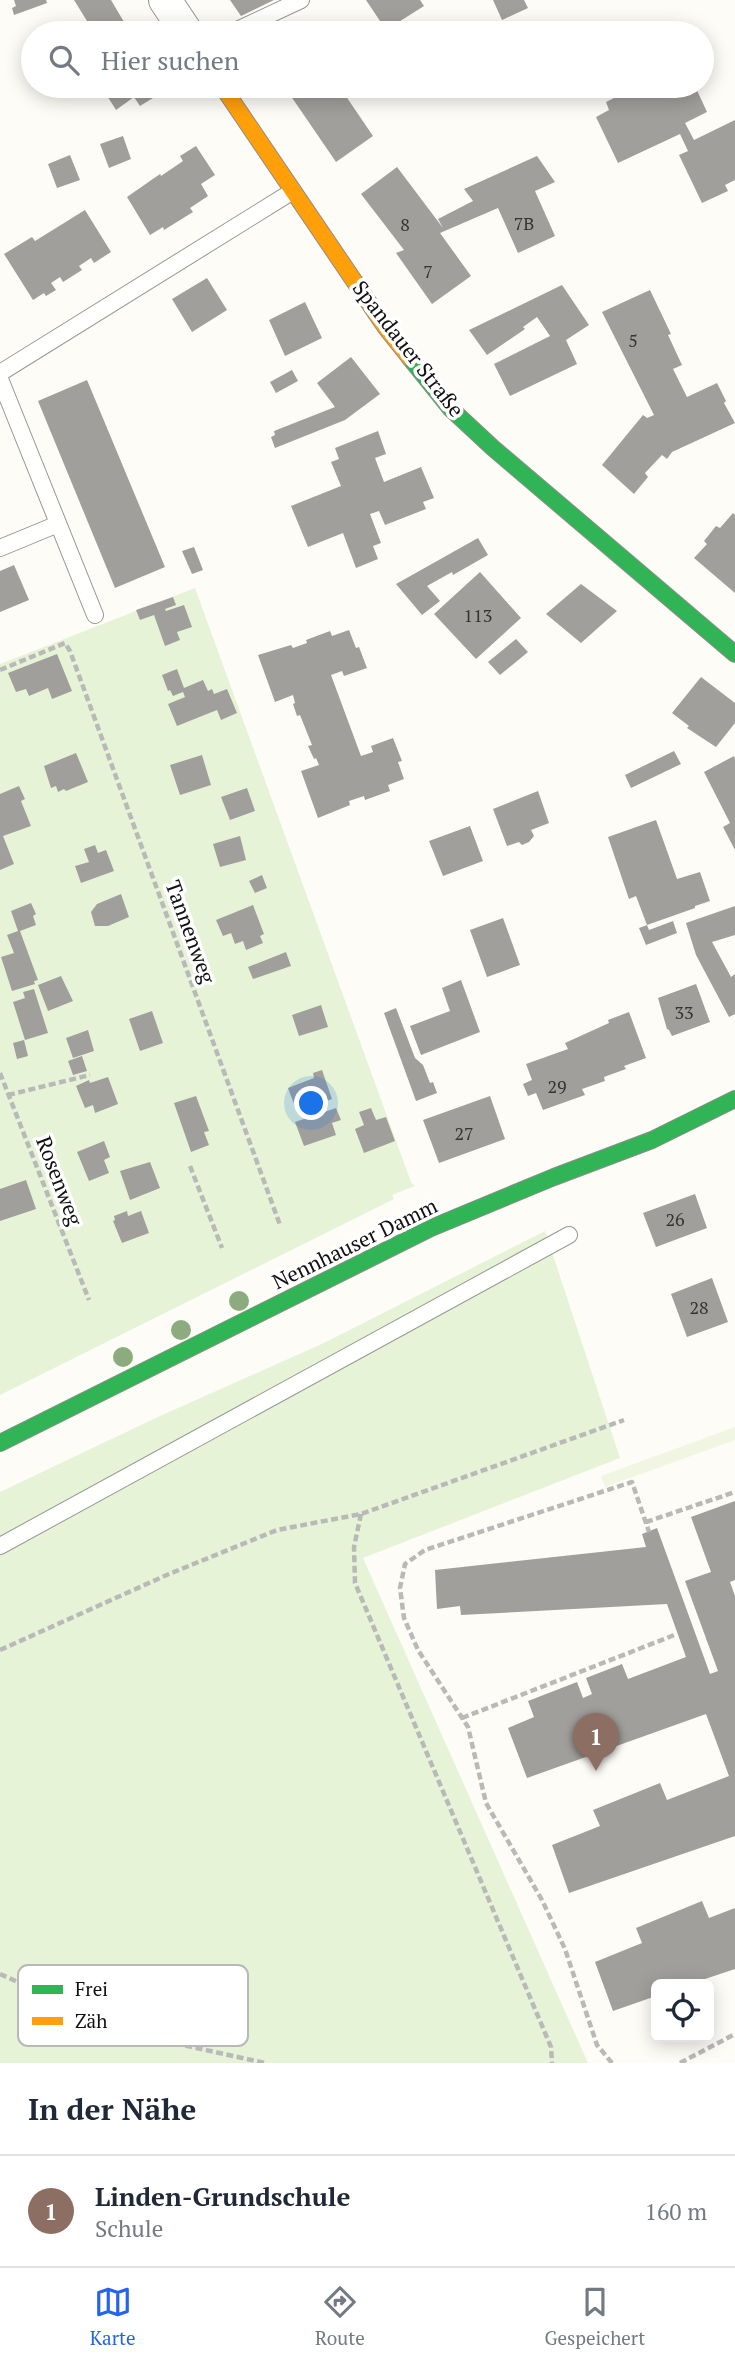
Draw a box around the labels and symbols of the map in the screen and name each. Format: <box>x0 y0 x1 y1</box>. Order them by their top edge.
house number: 7B <box>514 211 534 235</box>
house number: 8 <box>400 212 410 236</box>
house number: 7 <box>423 259 433 283</box>
street label: Spandauer Straße <box>347 274 471 422</box>
house number: 5 <box>628 328 638 352</box>
house number: 113 <box>464 603 492 627</box>
street label: Tannenweg <box>159 876 223 988</box>
house number: 33 <box>674 1000 694 1024</box>
house number: 29 <box>547 1074 567 1098</box>
your location <box>294 1086 328 1120</box>
house number: 27 <box>454 1121 474 1145</box>
street label: Rosenweg <box>30 1132 90 1230</box>
street label: Nennhauser Damm <box>267 1191 442 1295</box>
house number: 26 <box>665 1207 685 1231</box>
house number: 28 <box>689 1295 709 1319</box>
pin: 1 <box>573 1713 619 1771</box>
legend <box>18 1965 248 2046</box>
text: Frei <box>75 1976 108 2001</box>
text: Zäh <box>75 2008 107 2033</box>

